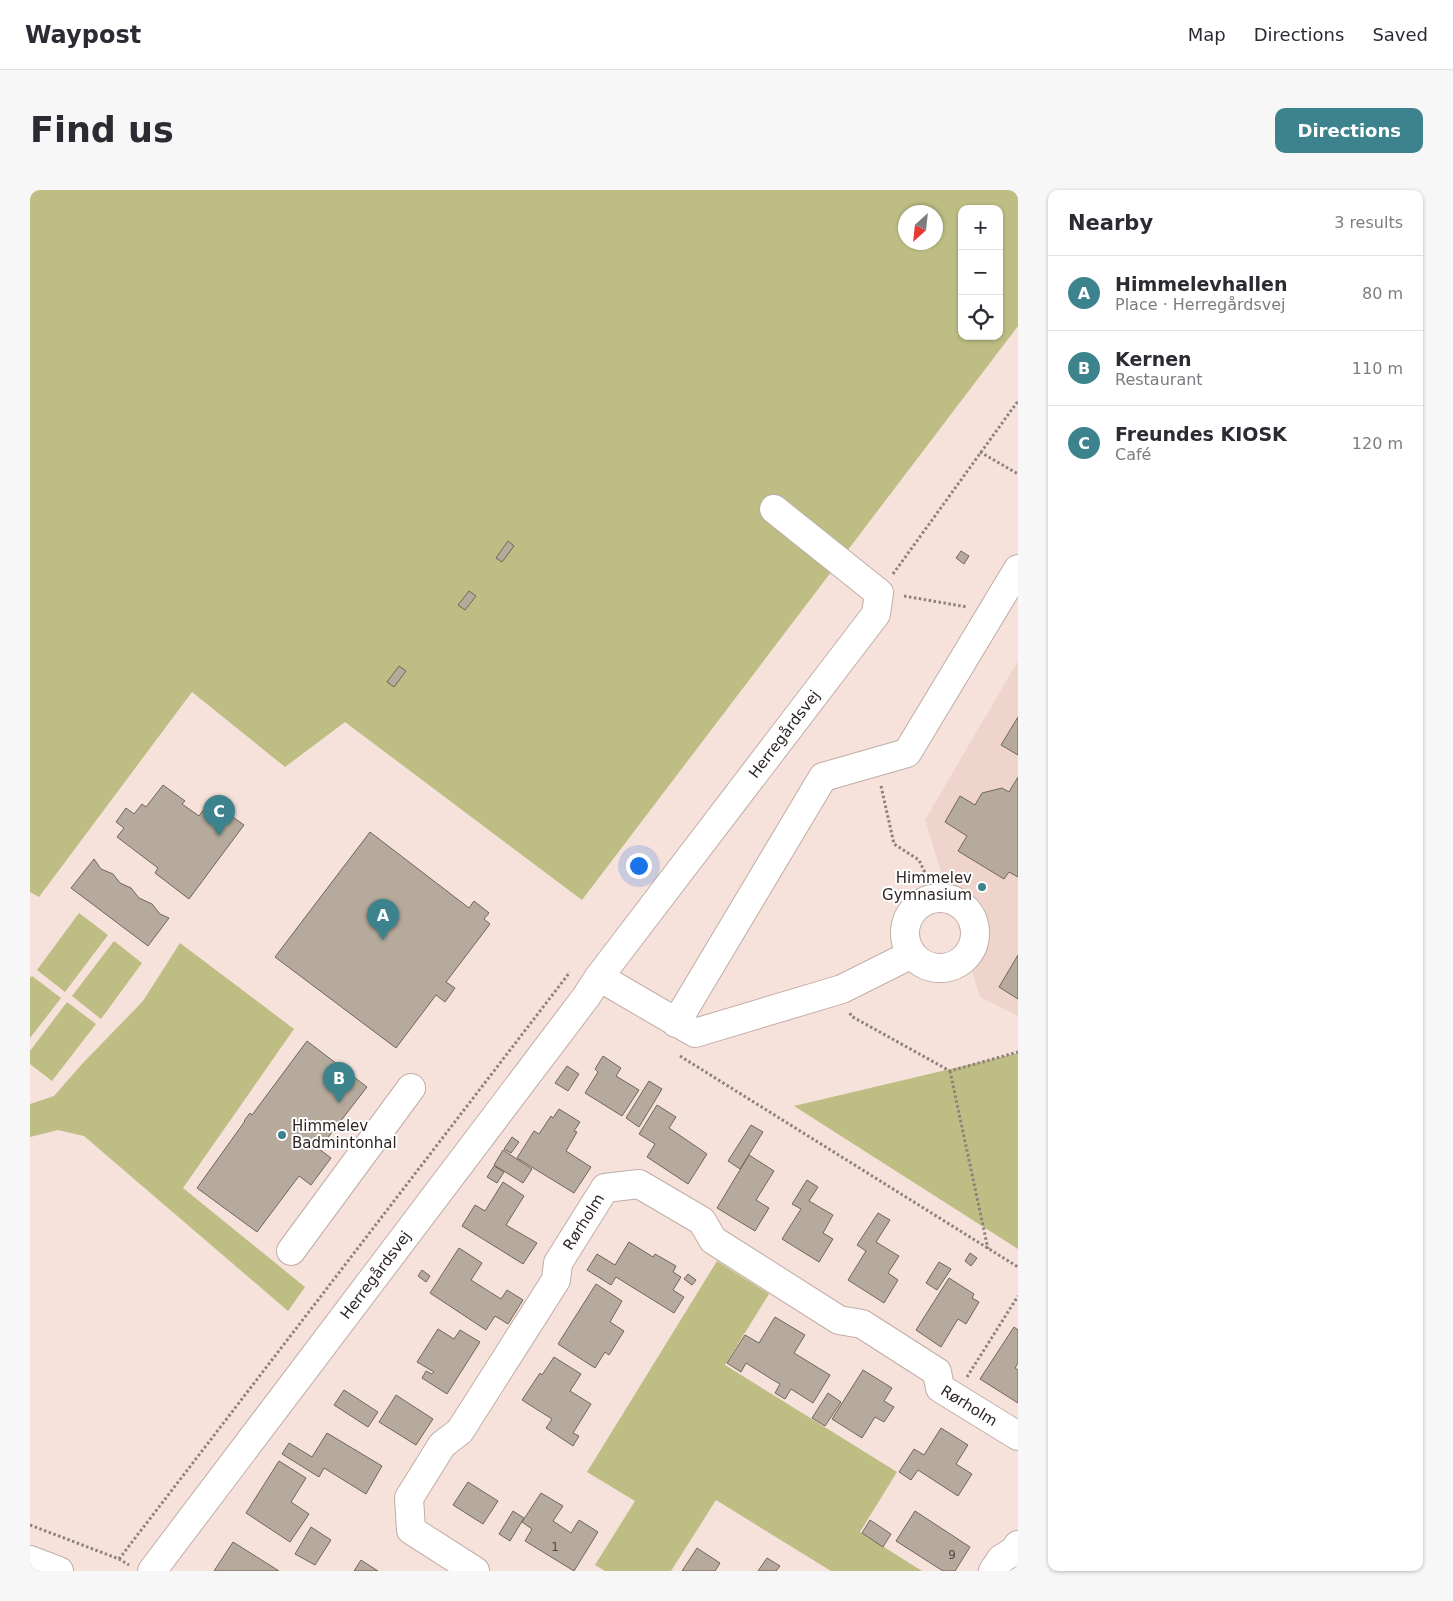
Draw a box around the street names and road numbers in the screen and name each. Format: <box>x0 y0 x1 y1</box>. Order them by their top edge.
street label: Herregårdsvej <box>745 687 824 782</box>
street label: Rørholm <box>559 1190 608 1253</box>
street label: Herregårdsvej <box>337 1227 415 1323</box>
street label: Rørholm <box>937 1382 1000 1430</box>

